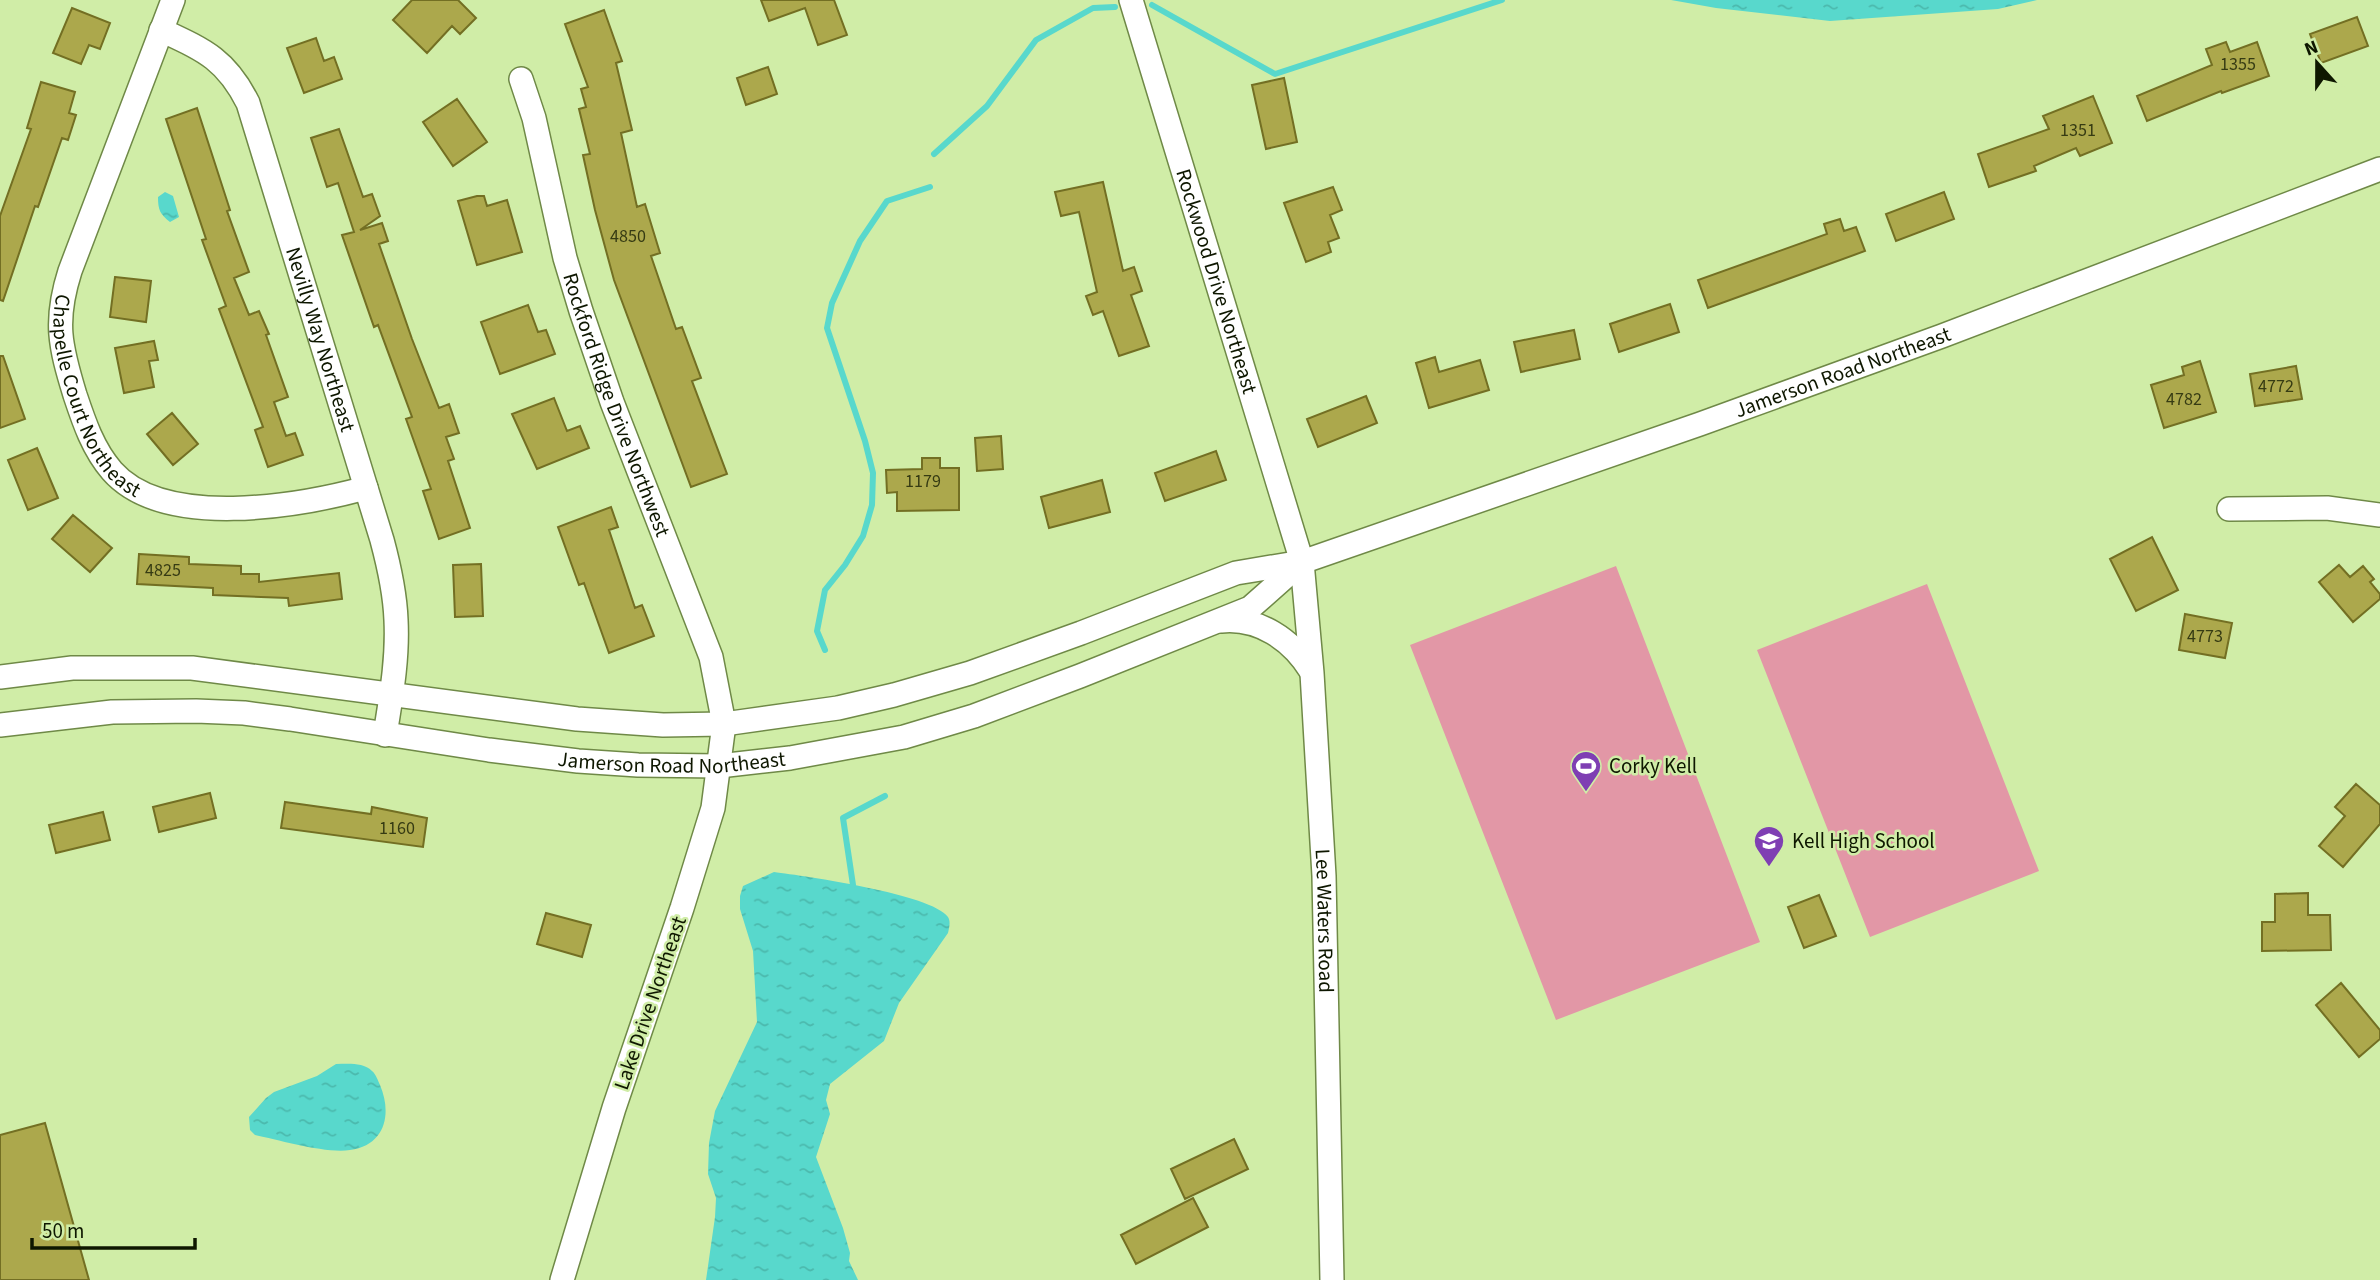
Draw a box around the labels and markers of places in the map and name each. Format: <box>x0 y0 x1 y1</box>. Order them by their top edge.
sports icon: Corky Kell <box>1569 749 1603 793</box>
place label: Corky Kell <box>1609 751 1697 781</box>
school or university icon: Kell High School <box>1752 824 1786 868</box>
place label: Kell High School <box>1792 826 1935 856</box>

